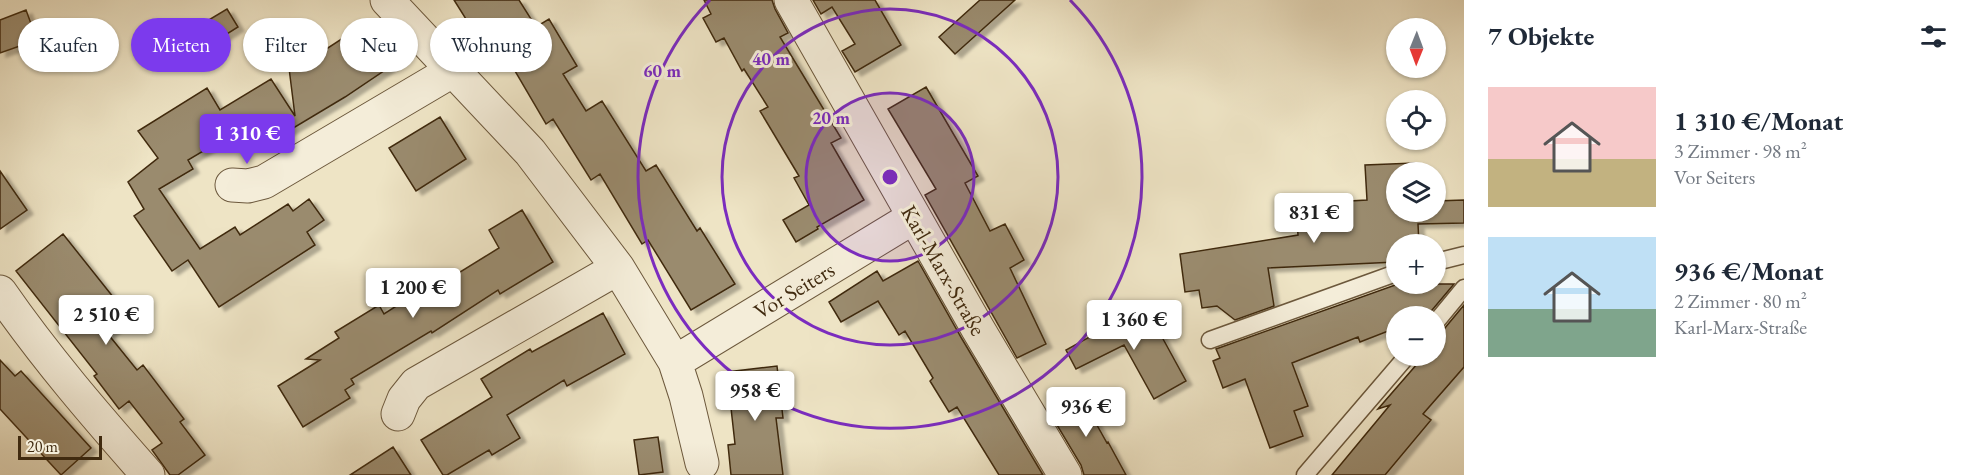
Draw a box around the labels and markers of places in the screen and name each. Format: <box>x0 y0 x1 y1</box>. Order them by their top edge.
pin: 1 310 € <box>192 114 302 165</box>
centre of rings <box>880 167 900 187</box>
pin: 831 € <box>1272 193 1356 244</box>
pin: 1 200 € <box>358 268 468 319</box>
pin: 2 510 € <box>51 295 161 346</box>
pin: 1 360 € <box>1079 300 1189 351</box>
pin: 958 € <box>713 371 797 422</box>
pin: 936 € <box>1044 387 1128 438</box>

